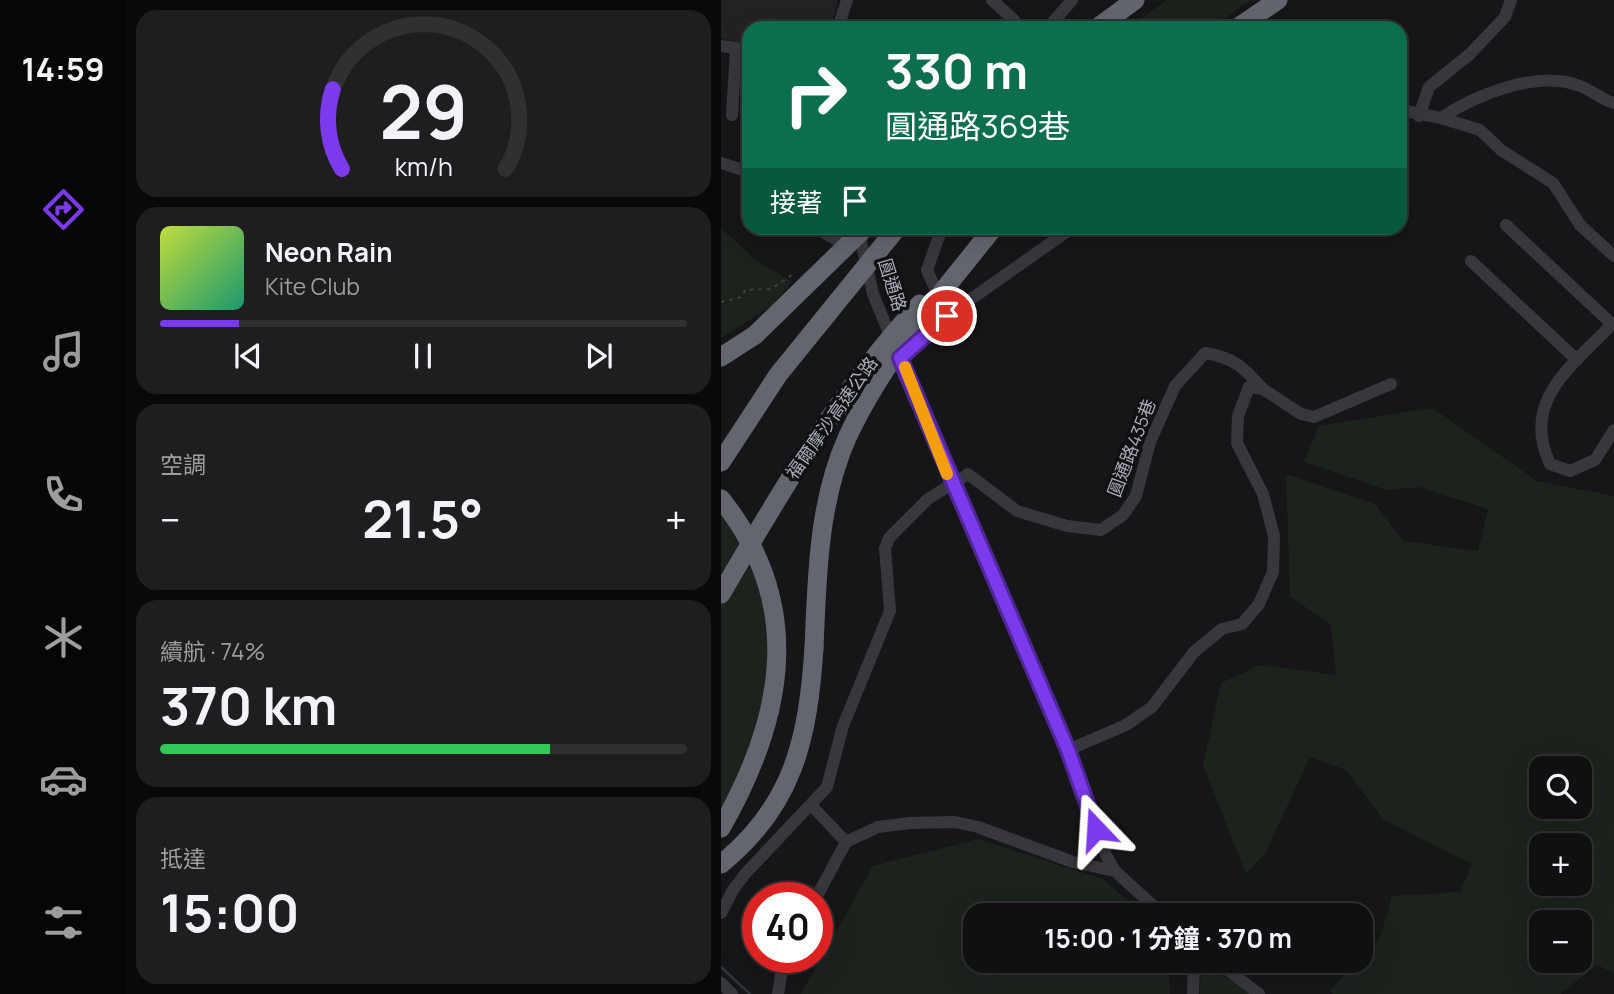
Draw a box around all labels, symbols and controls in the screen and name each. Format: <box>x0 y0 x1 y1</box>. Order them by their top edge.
text: 330 m <box>885 37 1028 104</box>
text: 14:59 <box>21 47 105 91</box>
icon: right <box>770 49 861 140</box>
text: 29 <box>379 62 468 162</box>
text: 圓通路369巷 <box>885 104 1070 148</box>
text: km/h <box>394 149 453 184</box>
icon: arrive <box>836 182 874 220</box>
text: 接著 <box>770 184 822 220</box>
icon: directions <box>39 185 88 234</box>
text: Neon Rain <box>265 234 393 270</box>
street label: 圓通路 <box>874 255 912 314</box>
text: Kite Club <box>265 270 360 302</box>
pin <box>917 286 977 346</box>
icon: arrive <box>928 297 966 335</box>
icon: music <box>39 327 88 376</box>
icon: previous <box>229 337 267 375</box>
icon: pause <box>404 337 442 375</box>
icon: next <box>580 337 618 375</box>
street label: 福爾摩沙高速公路 <box>780 352 882 483</box>
street label: 圓通路435巷 <box>1101 395 1161 500</box>
text: 空調 <box>160 448 206 480</box>
icon: phone <box>39 470 88 519</box>
text: 21.5° <box>362 483 483 554</box>
text: − <box>160 493 181 545</box>
text: + <box>665 493 687 545</box>
icon: climate <box>39 613 88 662</box>
text: 續航 · 74% <box>160 635 265 667</box>
text: 370 km <box>160 670 337 741</box>
icon: car <box>39 755 88 804</box>
map controls <box>1529 756 1592 973</box>
button: search <box>1529 756 1592 819</box>
position arrow <box>1059 792 1133 866</box>
button: + <box>1529 833 1592 896</box>
text: 抵達 <box>160 842 206 874</box>
text: 15:00 <box>160 877 300 948</box>
speed limit sign: 40 <box>742 882 833 973</box>
icon: filters <box>39 898 88 947</box>
button: − <box>1529 910 1592 973</box>
text: 15:00 · 1 分鐘 · 370 m <box>1044 920 1292 956</box>

